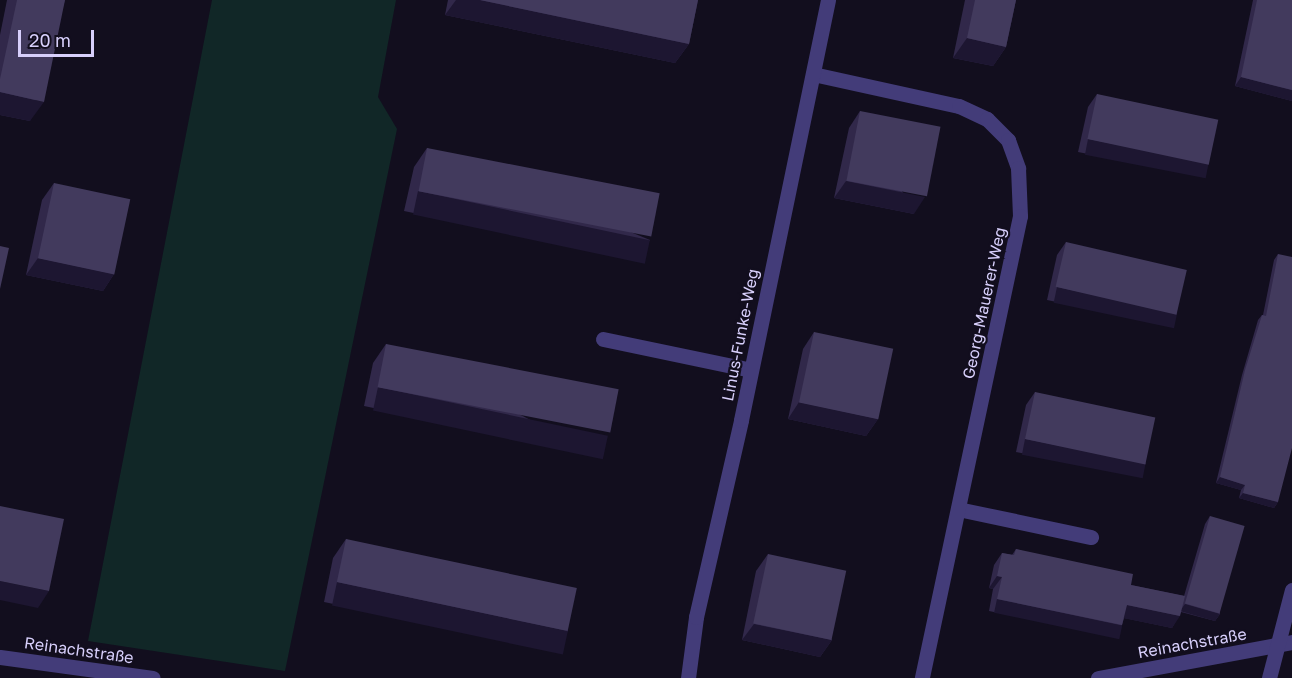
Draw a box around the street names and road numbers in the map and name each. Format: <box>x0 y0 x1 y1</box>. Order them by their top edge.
street label: Georg-Mauerer-Weg <box>959 225 1009 381</box>
street label: Linus-Funke-Weg <box>718 267 762 403</box>
street label: Reinachstraße <box>1136 624 1248 662</box>
street label: Reinachstraße <box>23 633 135 667</box>

